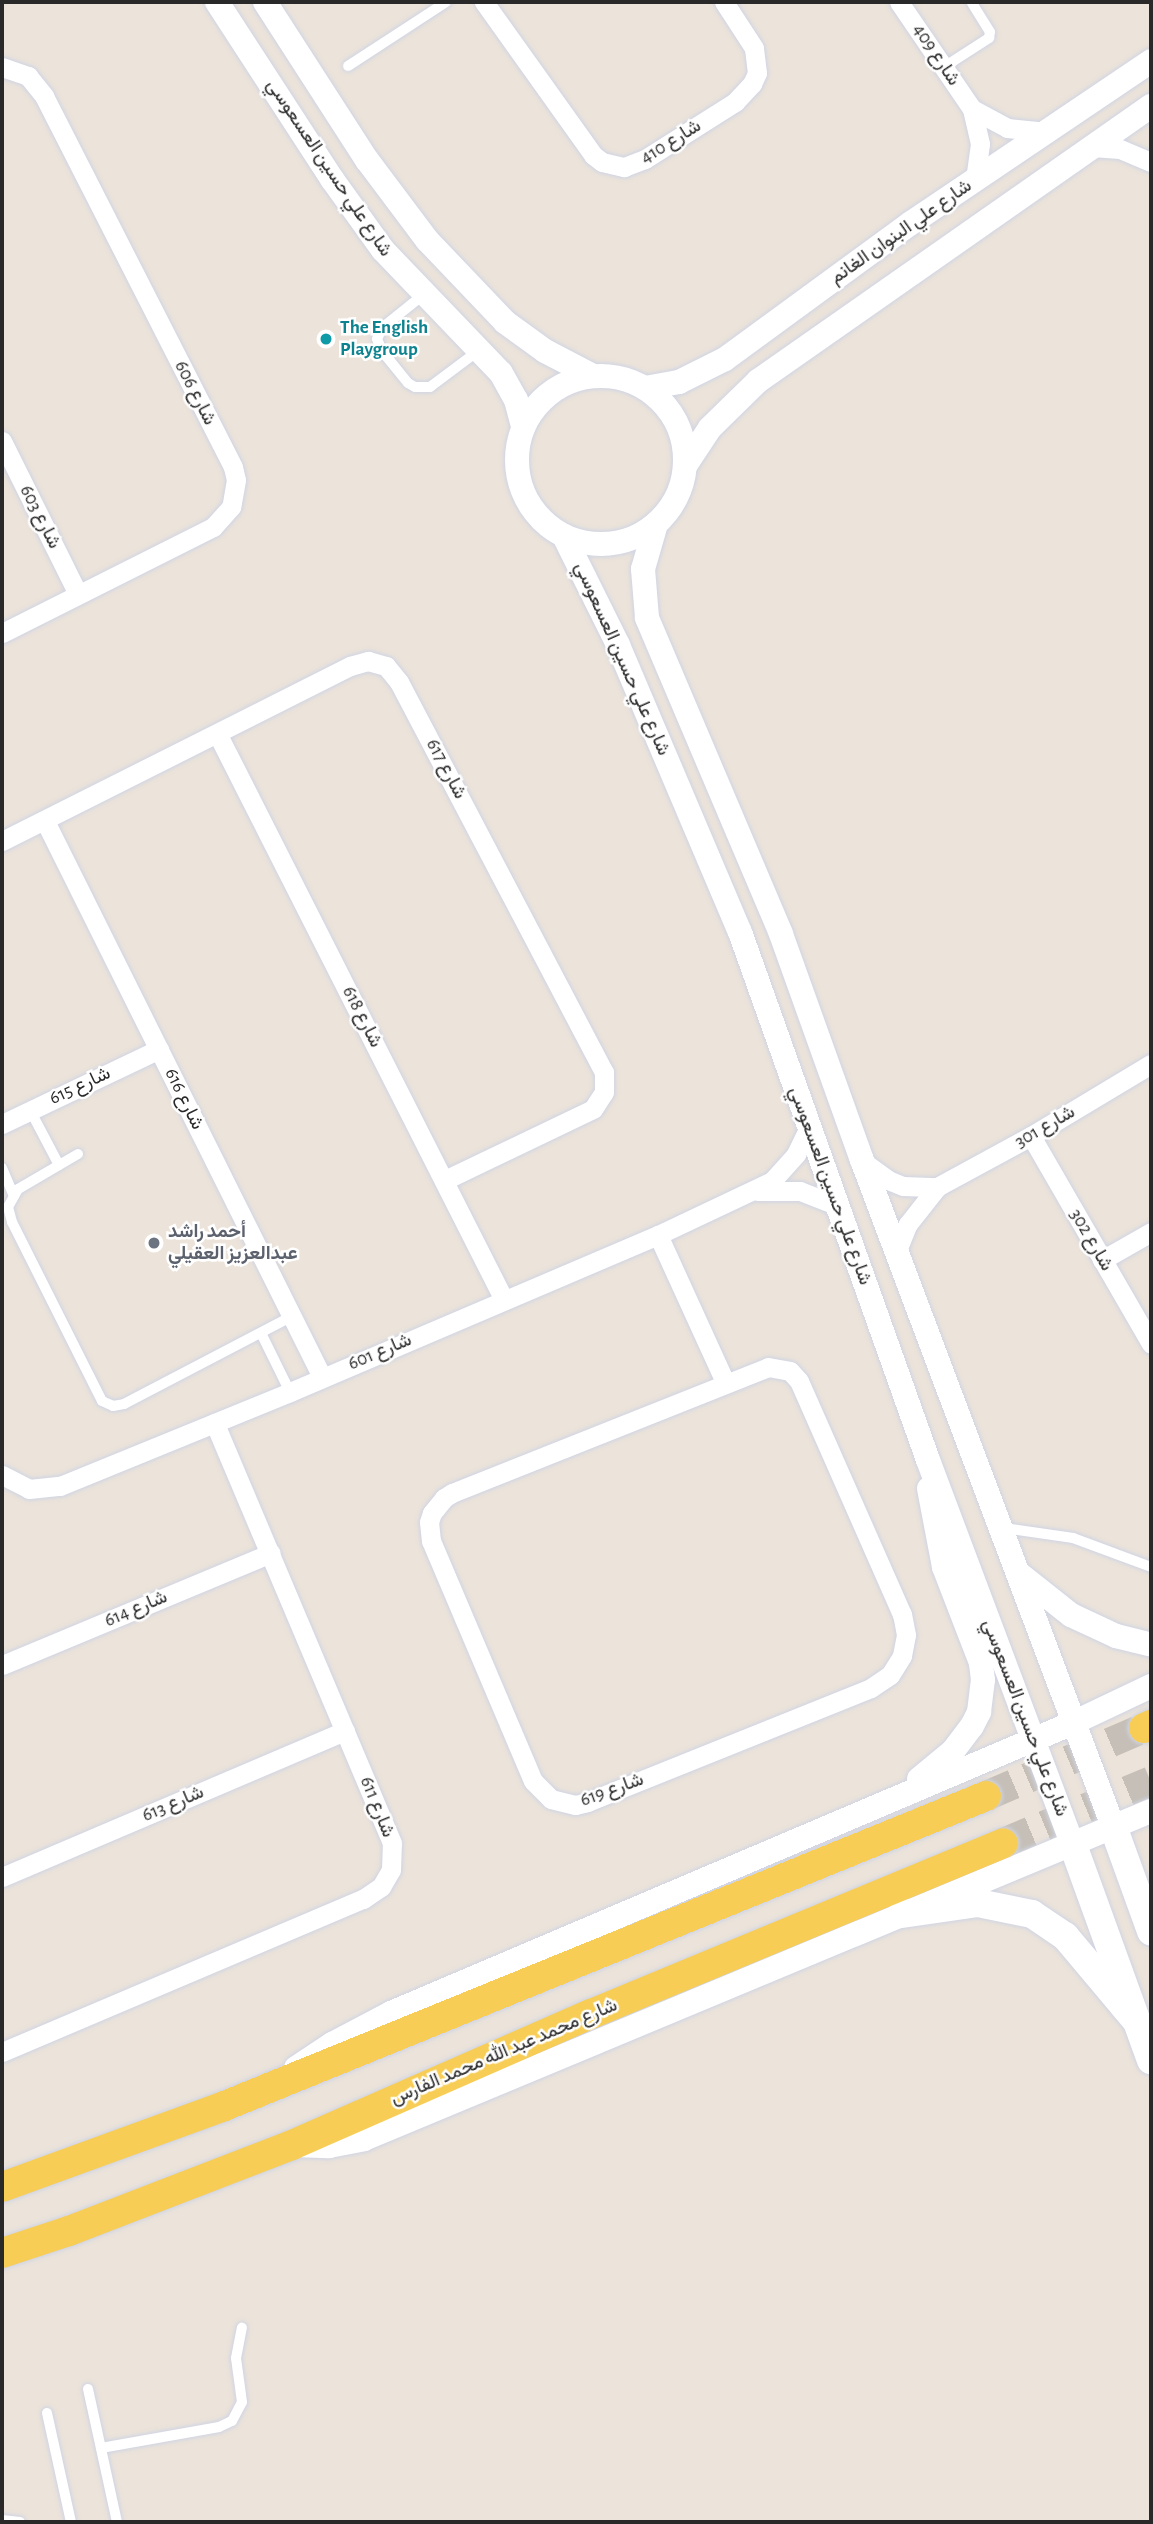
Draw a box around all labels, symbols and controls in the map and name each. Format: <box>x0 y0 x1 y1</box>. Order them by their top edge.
street label: شارع 409 <box>907 20 965 90</box>
street label: شارع علي حسين العسعوسي <box>261 75 397 261</box>
street label: شارع 410 <box>637 115 705 169</box>
street label: شارع علي البنوان الغانم <box>826 175 976 289</box>
place label: The English Playgroup <box>340 317 428 361</box>
marker: The English Playgroup <box>318 331 334 347</box>
street label: شارع 606 <box>169 357 221 429</box>
street label: شارع 603 <box>14 481 66 553</box>
street label: شارع علي حسين العسعوسي <box>569 559 675 759</box>
street label: شارع 617 <box>421 735 471 803</box>
street label: شارع 618 <box>337 983 387 1051</box>
street label: شارع 615 <box>46 1062 114 1110</box>
street label: شارع 616 <box>159 1064 209 1134</box>
street label: شارع علي حسين العسعوسي <box>783 1084 877 1288</box>
street label: شارع 301 <box>1011 1101 1079 1153</box>
street label: شارع 302 <box>1064 1205 1118 1275</box>
place label: أحمد راشد عبدالعزيز العقيلي <box>168 1221 298 1265</box>
marker: أحمد راشد عبدالعزيز العقيلي <box>146 1235 162 1251</box>
street label: شارع 601 <box>345 1328 415 1376</box>
street label: شارع 614 <box>101 1586 171 1632</box>
street label: شارع علي حسين العسعوسي <box>977 1616 1073 1820</box>
street label: شارع 619 <box>577 1768 647 1812</box>
street label: شارع 611 <box>355 1773 399 1841</box>
street label: شارع 613 <box>139 1781 207 1827</box>
street label: شارع محمد عبد الله محمد الفارس <box>387 1994 621 2110</box>

